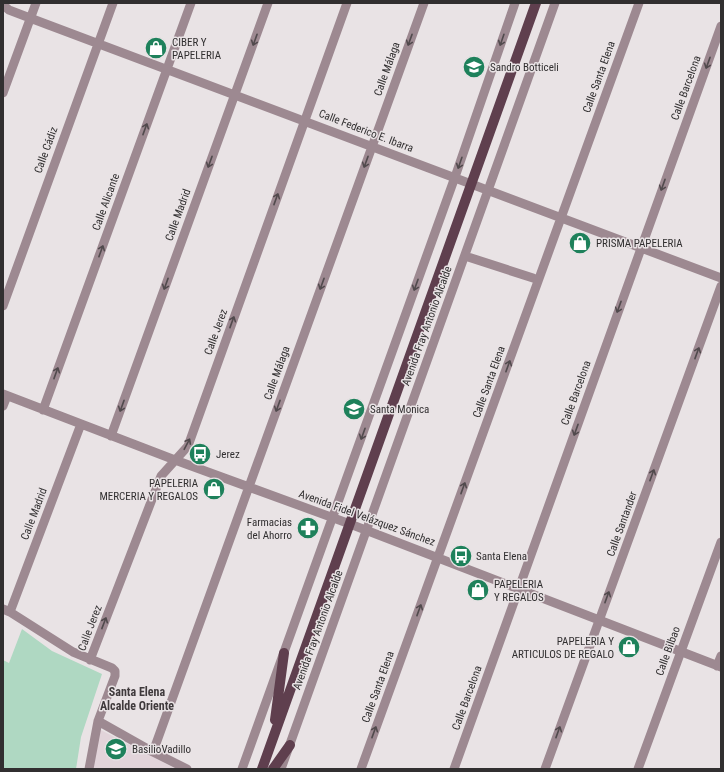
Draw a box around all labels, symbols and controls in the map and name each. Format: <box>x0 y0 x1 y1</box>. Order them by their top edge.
one-way arrow <box>250 33 258 45</box>
one-way arrow <box>406 33 414 45</box>
one-way arrow <box>498 33 506 45</box>
shop icon: CIBER Y PAPELERIA <box>143 35 169 61</box>
place label: CIBER Y PAPELERIA <box>172 36 222 62</box>
street label: Calle Santa Elena <box>580 39 618 115</box>
street label: Calle Málaga <box>371 40 403 98</box>
school or university icon: Sandro Botticeli <box>461 54 487 80</box>
street label: Calle Barcelona <box>668 54 704 122</box>
one-way arrow <box>703 56 711 68</box>
place label: Sandro Botticeli <box>490 61 559 74</box>
street label: Calle Federico E. Ibarra <box>317 107 415 155</box>
one-way arrow <box>142 123 150 135</box>
street label: Calle Cádiz <box>32 125 60 175</box>
one-way arrow <box>206 155 214 167</box>
one-way arrow <box>362 156 370 168</box>
one-way arrow <box>456 156 463 169</box>
street label: Calle Alicante <box>90 172 122 232</box>
one-way arrow <box>659 178 667 190</box>
street label: Calle Madrid <box>163 187 193 243</box>
one-way arrow <box>273 193 280 206</box>
shop icon: PRISMA PAPELERIA <box>567 230 593 256</box>
place label: PRISMA PAPELERIA <box>596 237 683 250</box>
one-way arrow <box>97 245 105 257</box>
street label: Avenida Fray Antonio Alcalde <box>399 265 455 387</box>
one-way arrow <box>162 278 169 291</box>
one-way arrow <box>318 278 325 291</box>
one-way arrow <box>412 279 420 291</box>
one-way arrow <box>615 301 623 313</box>
street label: Calle Jerez <box>202 307 230 357</box>
one-way arrow <box>229 316 237 328</box>
street label: Calle Málaga <box>261 344 293 402</box>
street label: Calle Santa Elena <box>470 344 508 420</box>
one-way arrow <box>693 347 701 359</box>
street label: Calle Barcelona <box>558 359 594 427</box>
one-way arrow <box>504 360 512 372</box>
one-way arrow <box>53 368 61 380</box>
school or university icon: Santa Monica <box>341 396 367 422</box>
one-way arrow <box>117 400 125 412</box>
one-way arrow <box>274 400 281 413</box>
place label: Santa Monica <box>370 403 429 416</box>
one-way arrow <box>571 423 579 435</box>
one-way arrow <box>359 427 366 440</box>
one-way arrow <box>184 438 192 450</box>
bus stop icon: Jerez <box>187 441 213 467</box>
place label: Jerez <box>216 448 240 461</box>
one-way arrow <box>649 469 656 482</box>
shop icon: PAPELERIA MERCERIA Y REGALOS <box>201 476 227 502</box>
place label: PAPELERIA MERCERIA Y REGALOS <box>99 477 199 503</box>
one-way arrow <box>460 483 468 495</box>
street label: Calle Madrid <box>18 486 50 542</box>
street label: Avenida Fidel Velázquez Sánchez <box>297 487 437 549</box>
street label: Calle Santander <box>604 489 640 558</box>
pharmacy icon: Farmacias del Ahorro <box>295 515 321 541</box>
place label: Farmacias del Ahorro <box>247 516 292 542</box>
bus stop icon: Santa Elena <box>448 543 474 569</box>
place label: Santa Elena <box>476 550 527 563</box>
street label: Avenida Fray Antonio Alcalde <box>290 569 346 691</box>
shop icon: PAPELERIA Y REGALOS <box>465 577 491 603</box>
place label: PAPELERIA Y REGALOS <box>494 578 544 604</box>
one-way arrow <box>604 592 612 604</box>
street label: Calle Jerez <box>75 603 105 653</box>
one-way arrow <box>415 605 423 617</box>
one-way arrow <box>101 618 109 630</box>
street label: Calle Bilbao <box>653 624 683 677</box>
shop icon: PAPELERIA Y ARTICULOS DE REGALO <box>616 634 642 660</box>
place label: PAPELERIA Y ARTICULOS DE REGALO <box>512 635 614 661</box>
street label: Calle Santa Elena <box>359 649 397 725</box>
street label: Calle Barcelona <box>449 664 485 732</box>
district label: Santa Elena Alcalde Oriente <box>100 685 174 713</box>
one-way arrow <box>555 726 562 739</box>
one-way arrow <box>371 727 379 739</box>
school or university icon: BasilioVadillo <box>103 736 129 762</box>
place label: BasilioVadillo <box>132 743 192 756</box>

